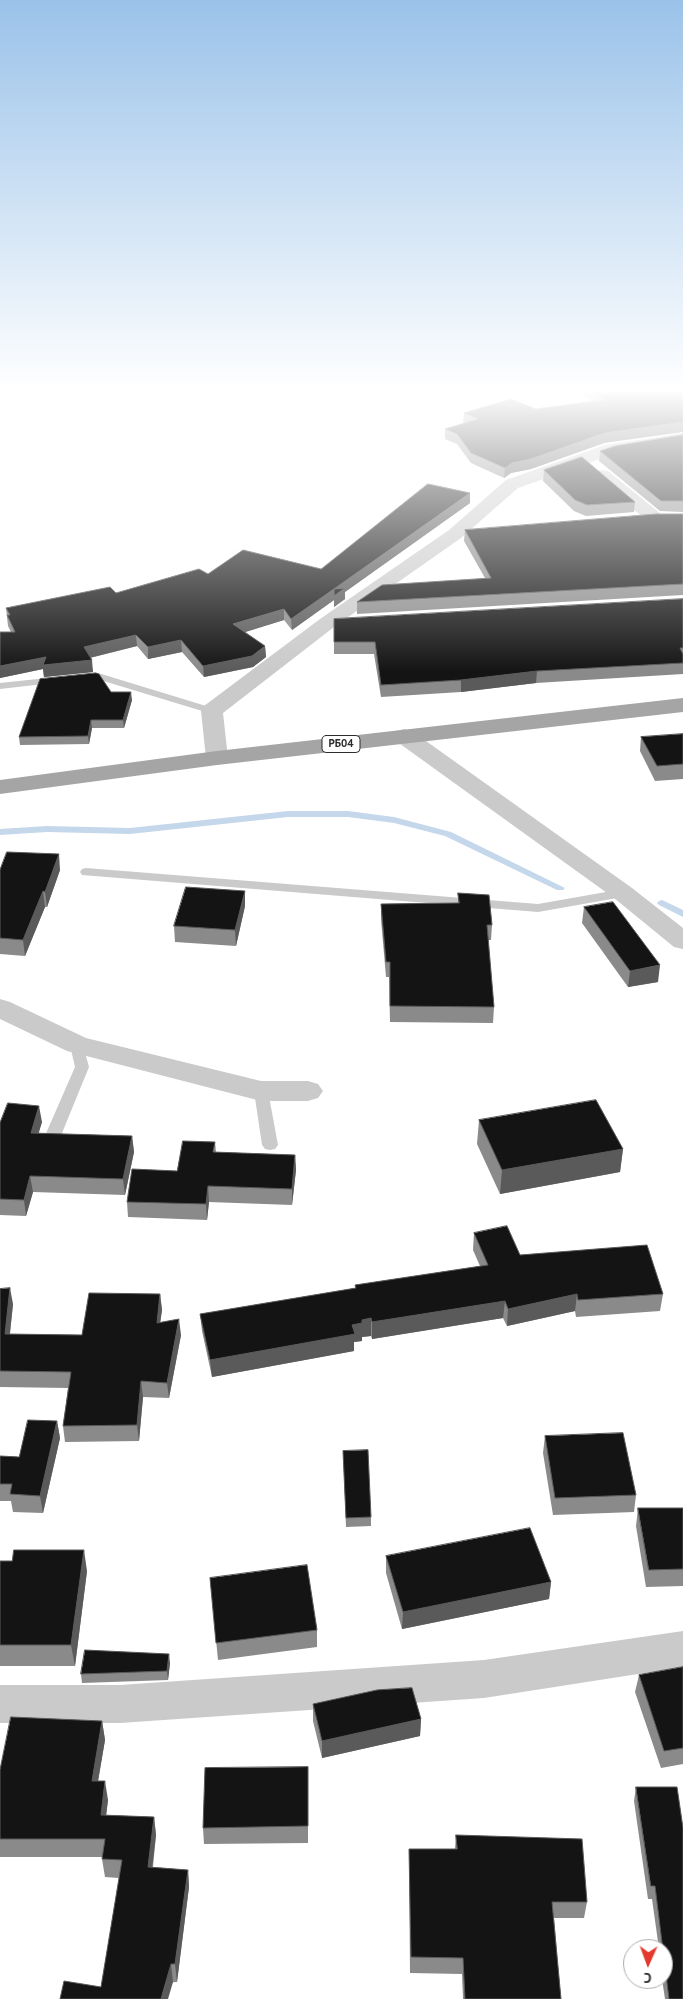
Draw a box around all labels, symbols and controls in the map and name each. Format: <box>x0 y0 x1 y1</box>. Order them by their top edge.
road number: РБ04 <box>322 736 360 752</box>
north arrow <box>623 1939 673 1989</box>
text: С <box>643 1969 652 1987</box>

